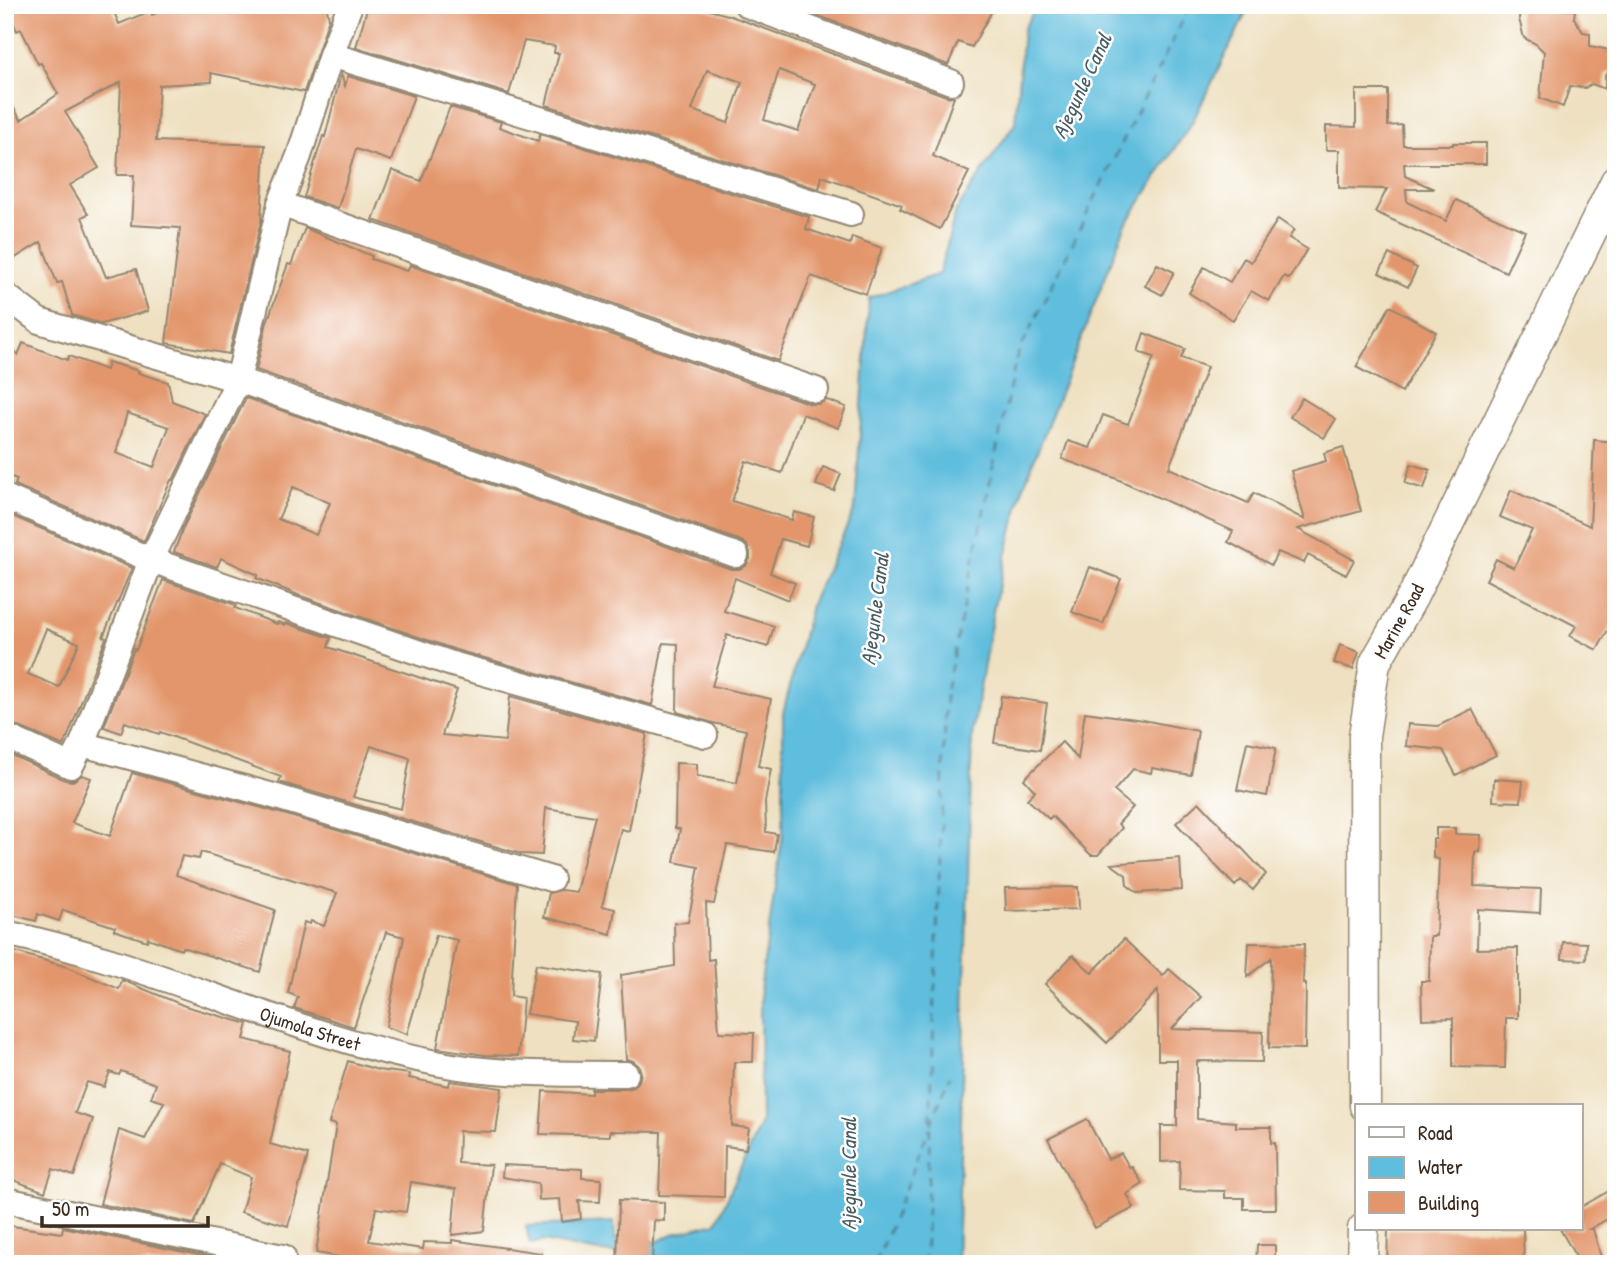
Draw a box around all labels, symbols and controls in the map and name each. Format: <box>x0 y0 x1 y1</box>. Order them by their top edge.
water label: Ajegunle Canal <box>1045 27 1119 143</box>
water label: Ajegunle Canal <box>853 550 896 667</box>
street label: Marine Road <box>1367 579 1430 663</box>
street label: Ojumola Street <box>256 1000 364 1057</box>
legend <box>1355 1104 1582 1230</box>
water label: Ajegunle Canal <box>834 1116 863 1230</box>
text: Road <box>1418 1118 1452 1147</box>
text: Water <box>1418 1152 1463 1181</box>
scale bar <box>42 1185 208 1229</box>
text: Building <box>1418 1188 1479 1217</box>
text: 50 m <box>52 1194 89 1223</box>

